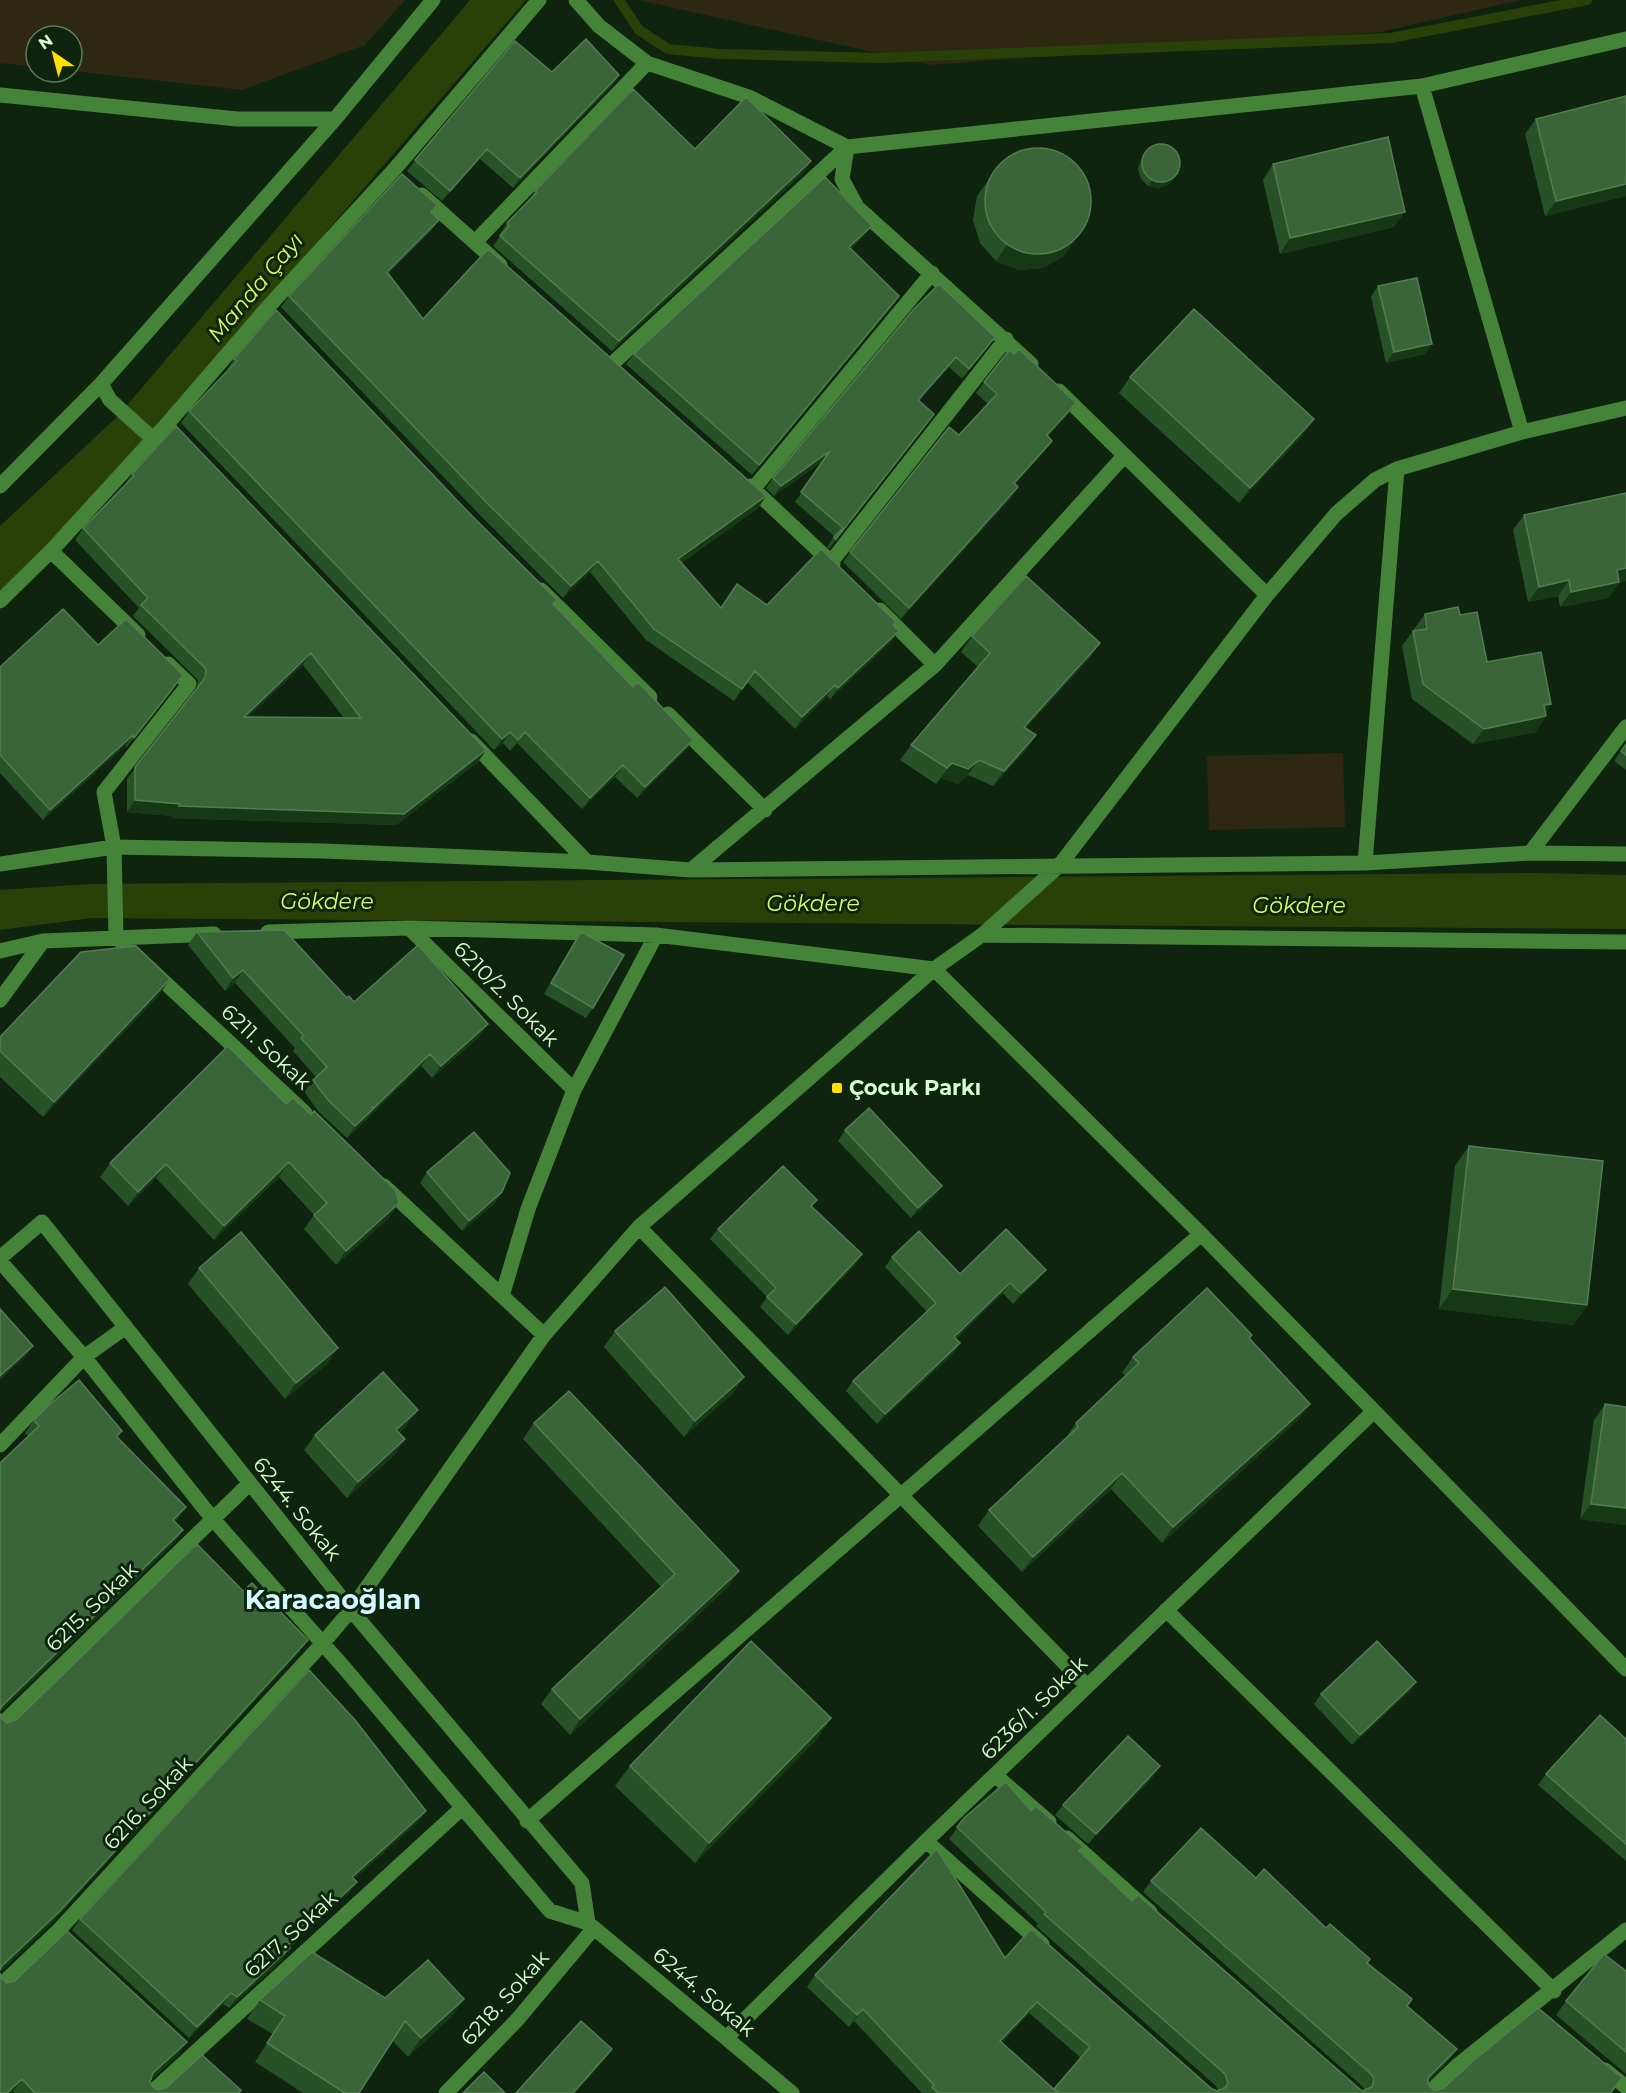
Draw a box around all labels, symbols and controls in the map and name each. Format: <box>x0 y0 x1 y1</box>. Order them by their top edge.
north arrow <box>24 24 84 84</box>
text: N <box>35 31 56 54</box>
water label: Manda Çayı <box>202 227 309 347</box>
water label: Gökdere <box>280 888 374 915</box>
water label: Gökdere <box>766 890 860 917</box>
water label: Gökdere <box>1252 892 1346 919</box>
street label: 6210/2. Sokak <box>449 936 564 1052</box>
street label: 6211. Sokak <box>216 999 317 1095</box>
place label: Çocuk Parkı <box>849 1075 981 1100</box>
marker: Çocuk Parkı <box>830 1081 844 1095</box>
street label: 6244. Sokak <box>248 1452 347 1566</box>
street label: 6215. Sokak <box>41 1557 143 1656</box>
district label: Karacaoğlan <box>245 1583 421 1616</box>
street label: 6236/1. Sokak <box>975 1650 1092 1765</box>
street label: 6216. Sokak <box>98 1750 198 1855</box>
street label: 6217. Sokak <box>239 1885 343 1982</box>
street label: 6244. Sokak <box>648 1942 761 2042</box>
street label: 6218. Sokak <box>455 1945 554 2050</box>

